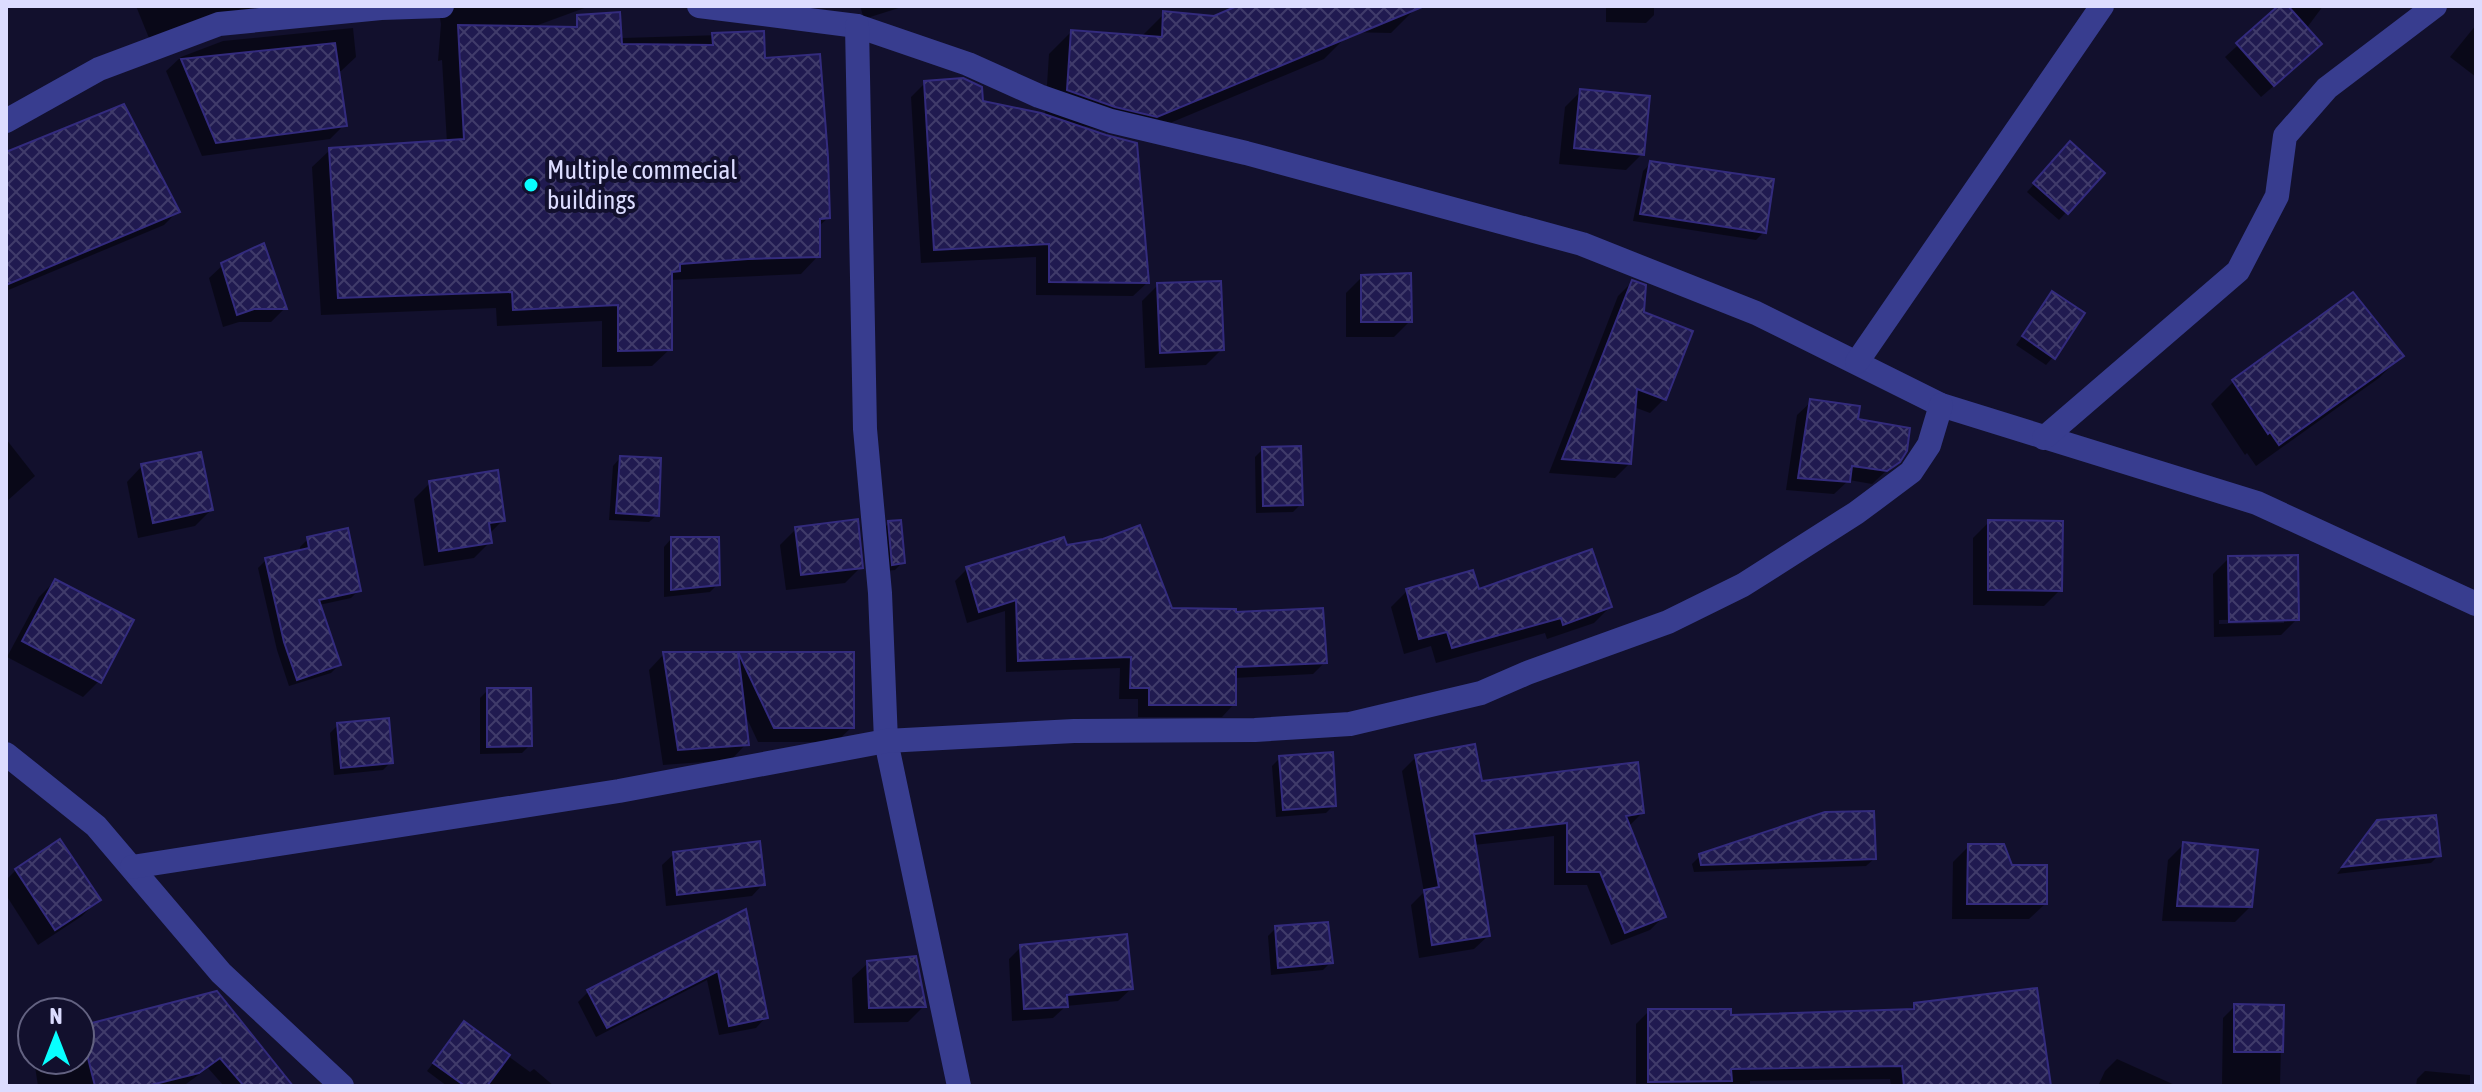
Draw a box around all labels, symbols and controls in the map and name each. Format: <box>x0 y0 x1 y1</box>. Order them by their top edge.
place label: Multiple commecial buildings <box>547 155 737 215</box>
marker: Multiple commecial buildings <box>522 176 540 194</box>
north arrow <box>16 996 96 1076</box>
text: N <box>50 1003 62 1029</box>

